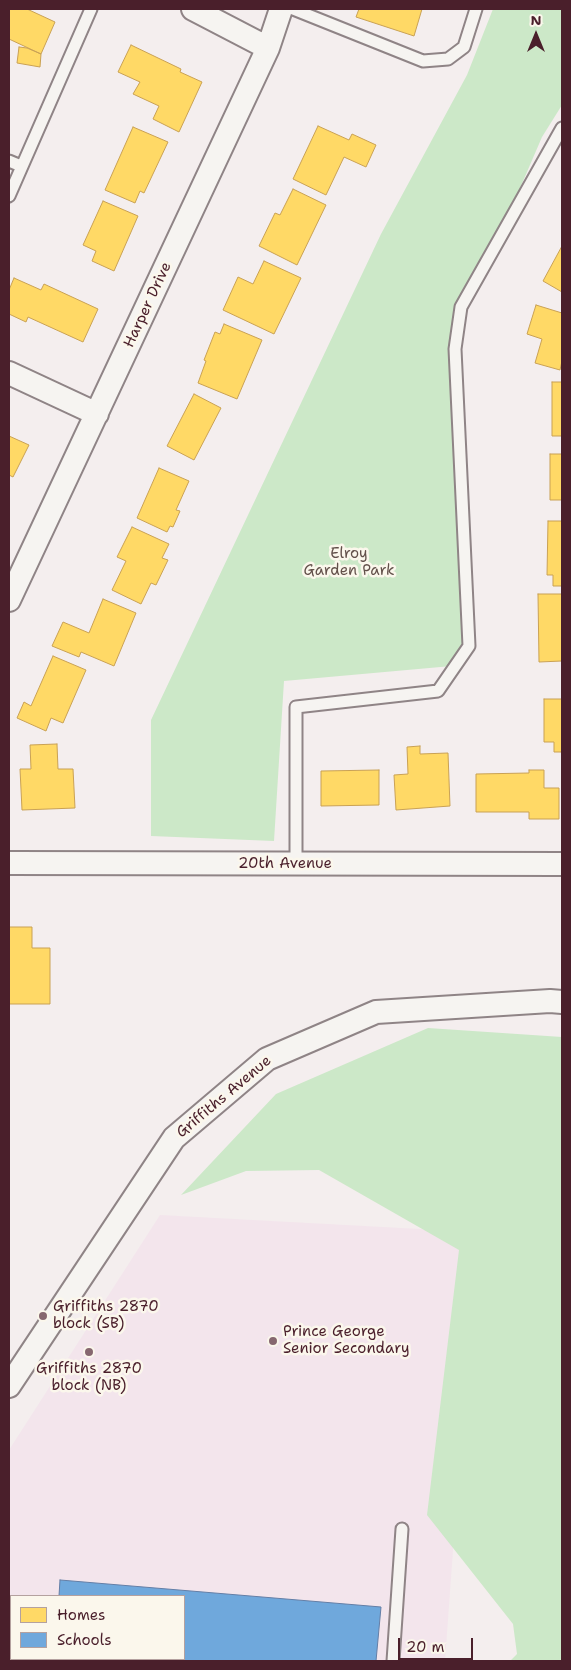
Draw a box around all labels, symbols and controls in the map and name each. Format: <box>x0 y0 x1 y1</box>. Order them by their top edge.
north arrow <box>511 10 561 60</box>
text: N <box>530 11 542 29</box>
street label: Harper Drive <box>120 259 176 351</box>
park label: Elroy Garden Park <box>303 545 395 580</box>
street label: 20th Avenue <box>238 855 332 873</box>
street label: Griffiths Avenue <box>173 1052 275 1142</box>
place label: Griffiths 2870 block (SB) <box>53 1298 159 1333</box>
marker: Griffiths 2870 block (SB) <box>37 1310 49 1322</box>
place label: Prince George Senior Secondary <box>283 1323 410 1358</box>
marker: Prince George Senior Secondary <box>267 1335 279 1347</box>
marker: Griffiths 2870 block (NB) <box>83 1346 95 1358</box>
place label: Griffiths 2870 block (NB) <box>36 1360 142 1395</box>
legend <box>10 1595 185 1660</box>
text: Homes <box>57 1605 105 1625</box>
scale bar <box>401 1628 476 1660</box>
text: Schools <box>57 1630 112 1650</box>
text: 20 m <box>406 1637 445 1657</box>

